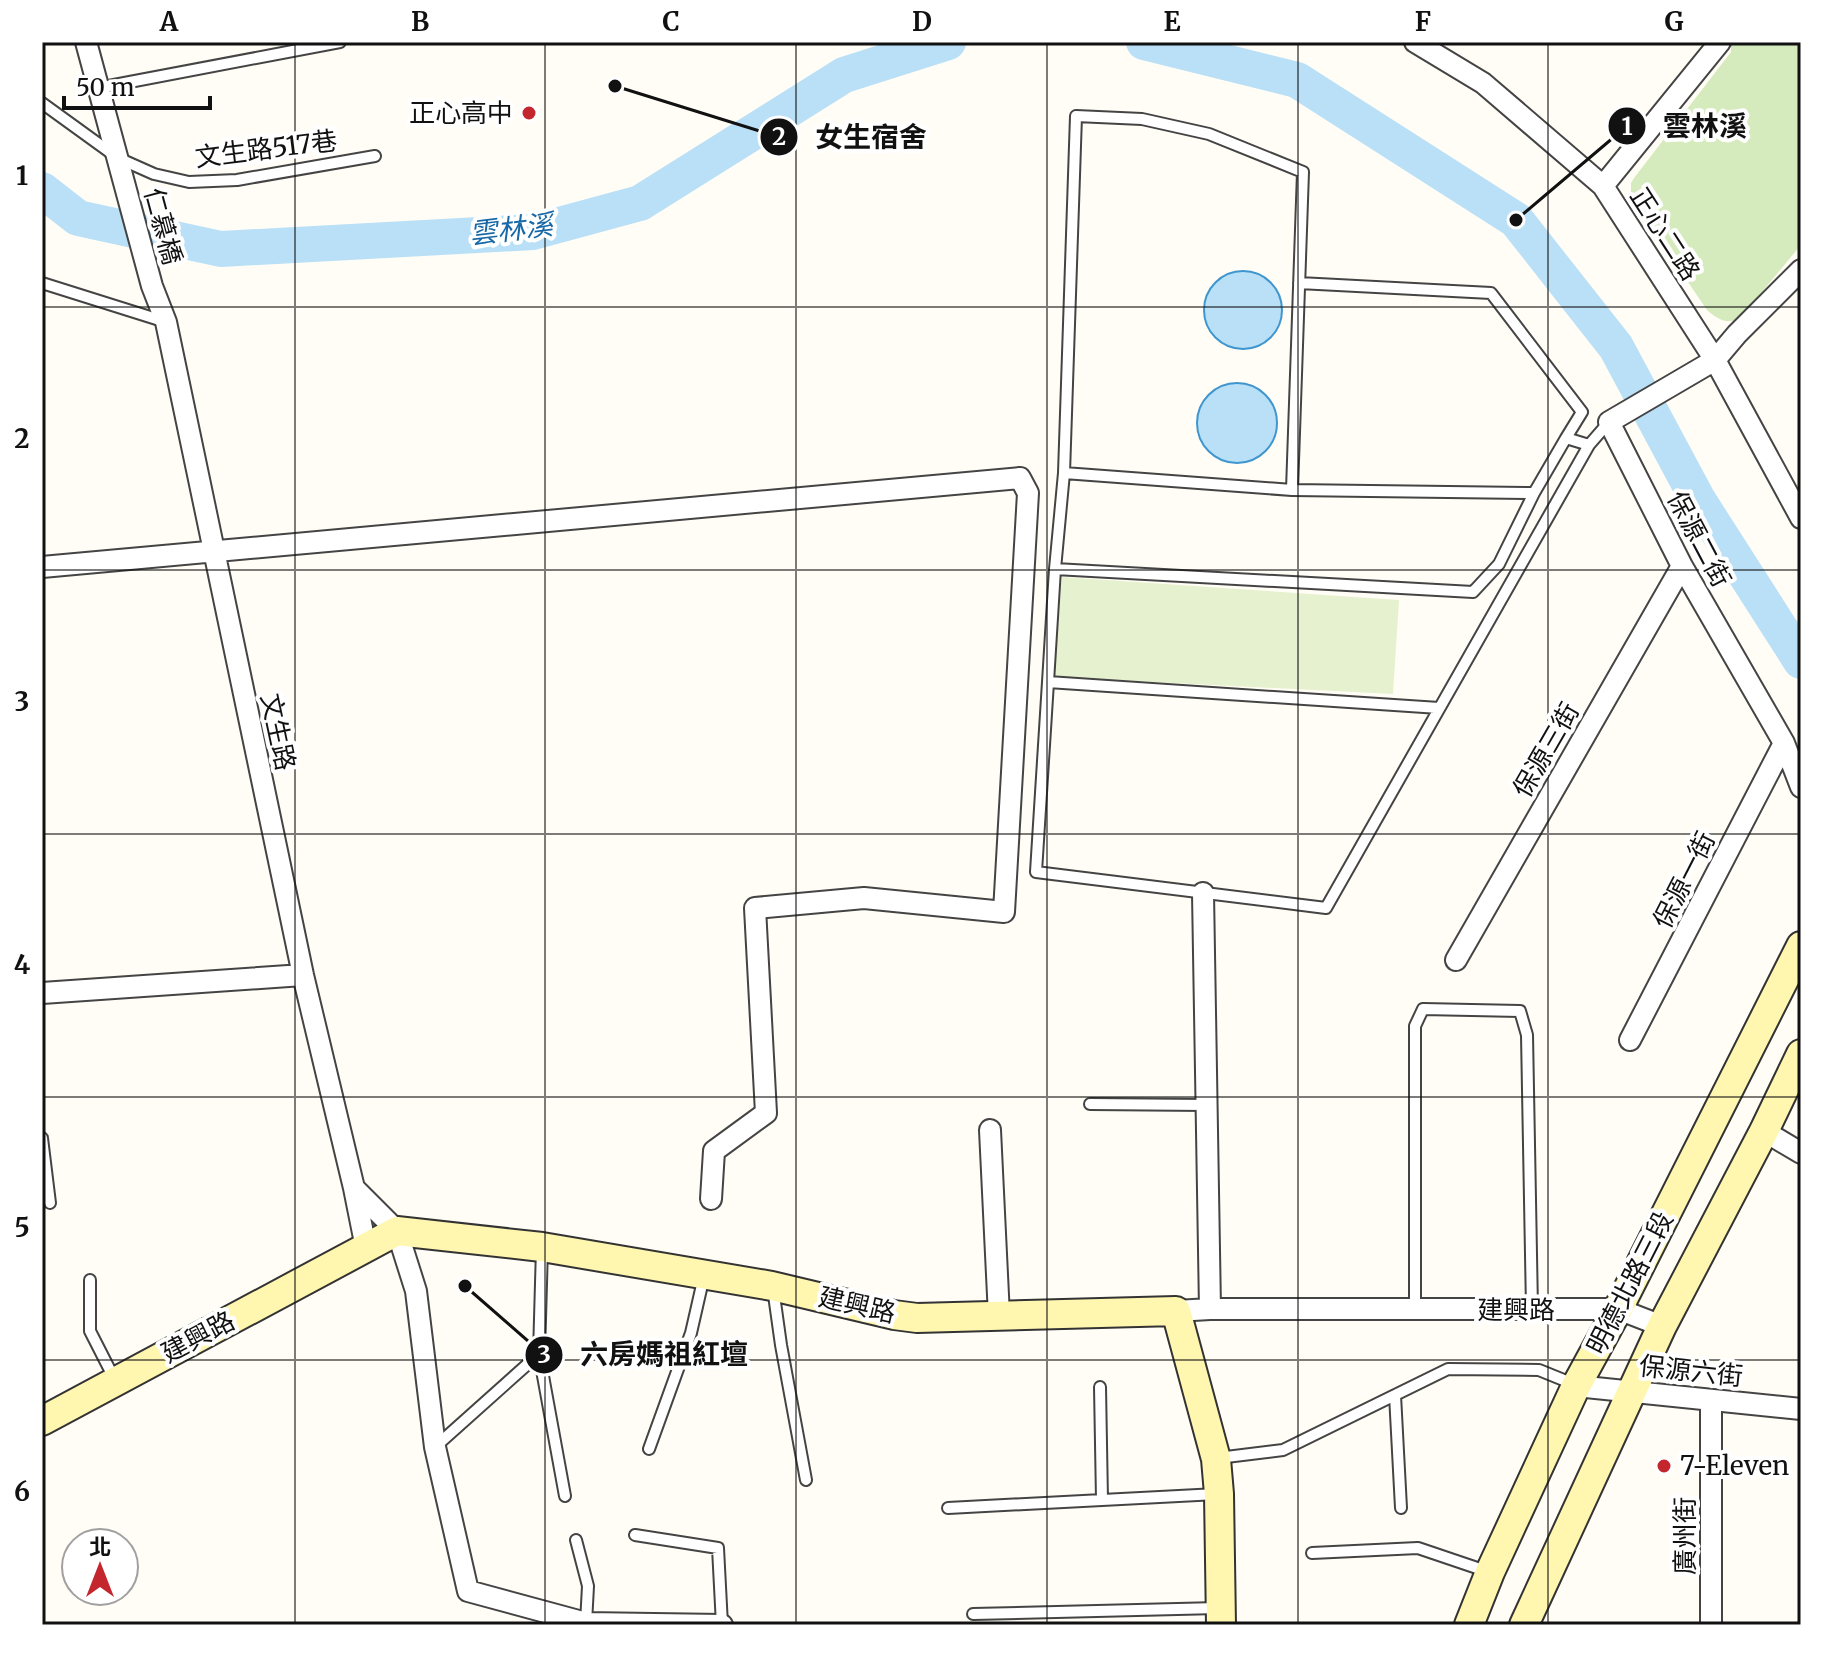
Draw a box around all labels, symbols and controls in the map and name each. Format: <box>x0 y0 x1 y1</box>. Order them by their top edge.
text: A <box>159 5 179 38</box>
text: B <box>411 5 429 38</box>
text: C <box>662 5 680 38</box>
text: D <box>912 5 932 38</box>
text: E <box>1164 5 1181 38</box>
text: F <box>1415 5 1431 38</box>
text: G <box>1665 5 1684 38</box>
scale bar <box>64 60 210 110</box>
text: 50 m <box>76 72 135 103</box>
place label: 正心高中 <box>409 96 513 129</box>
callout: 雲林溪 <box>1607 100 1763 152</box>
marker: 正心高中 <box>520 104 538 122</box>
text: 雲林溪 <box>1663 108 1747 144</box>
callout: 女生宿舍 <box>759 111 943 163</box>
text: 1 <box>1621 111 1633 142</box>
text: 女生宿舍 <box>815 119 927 155</box>
text: 2 <box>772 121 786 152</box>
street label: 文生路517巷 <box>193 123 339 174</box>
text: 1 <box>16 159 28 192</box>
street label: 正心二路 <box>1623 181 1708 286</box>
street label: 仁慕橋 <box>137 184 190 268</box>
water label: 雲林溪 <box>467 206 559 252</box>
text: 2 <box>14 422 30 455</box>
street label: 保源二街 <box>1660 485 1738 592</box>
text: 3 <box>15 685 29 718</box>
street label: 文生路 <box>254 690 303 773</box>
street label: 保源三街 <box>1505 696 1586 803</box>
street label: 保源一街 <box>1645 826 1722 934</box>
text: 4 <box>14 948 31 981</box>
street label: 明德北路三段 <box>1579 1206 1680 1360</box>
text: 5 <box>14 1211 30 1244</box>
street label: 建興路 <box>815 1280 899 1329</box>
street label: 建興路 <box>1477 1293 1555 1326</box>
street label: 建興路 <box>156 1304 240 1369</box>
callout: 六房媽祖紅壇 <box>524 1329 764 1381</box>
text: 六房媽祖紅壇 <box>580 1336 748 1372</box>
text: 3 <box>537 1339 551 1370</box>
street label: 保源六街 <box>1638 1349 1744 1392</box>
place label: 7-Eleven <box>1680 1449 1789 1482</box>
marker: 7-Eleven <box>1655 1457 1673 1475</box>
text: 6 <box>14 1475 30 1508</box>
street label: 廣州街 <box>1668 1497 1701 1575</box>
north arrow <box>60 1527 140 1607</box>
text: 北 <box>89 1533 111 1561</box>

